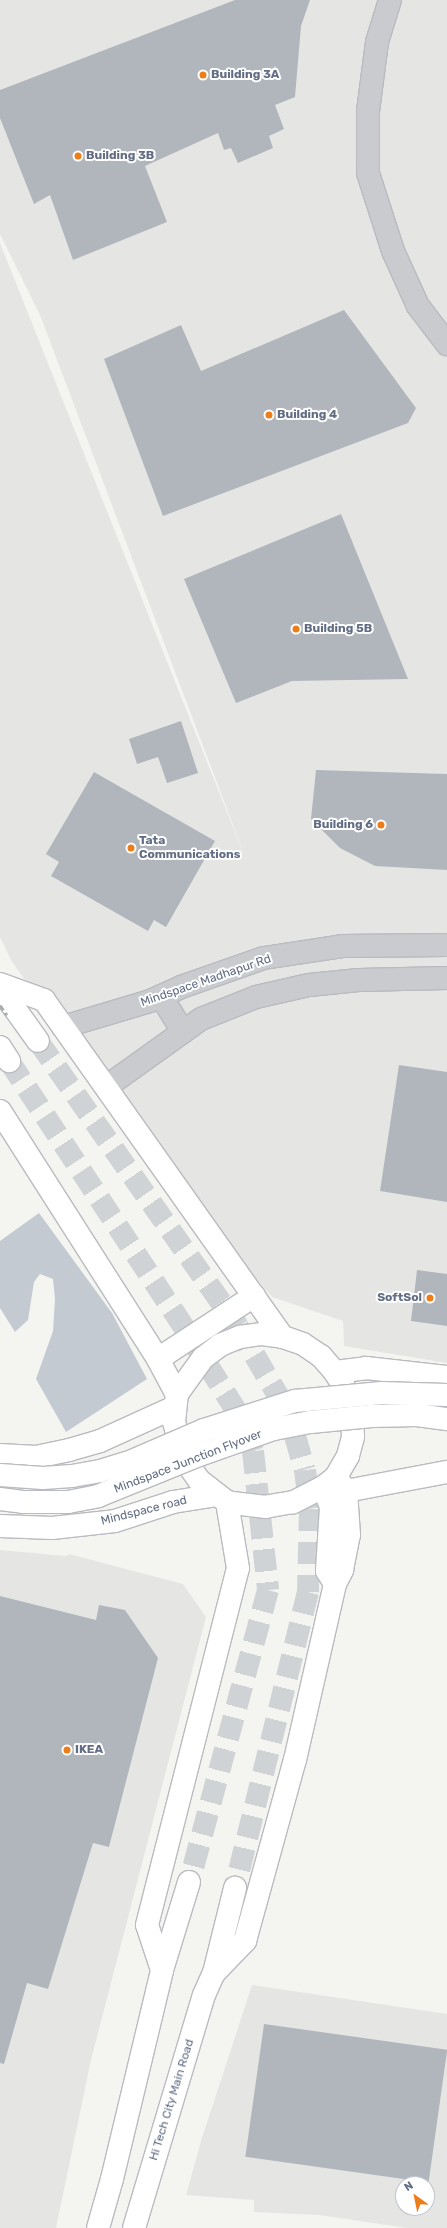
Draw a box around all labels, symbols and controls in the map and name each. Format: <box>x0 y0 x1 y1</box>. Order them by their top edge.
place label: Building 3A <box>211 68 279 82</box>
marker: Building 3A <box>198 70 208 80</box>
place label: Building 3B <box>86 149 154 163</box>
marker: Building 3B <box>73 151 83 161</box>
place label: Building 4 <box>277 408 337 422</box>
marker: Building 4 <box>264 410 274 420</box>
place label: Building 5B <box>304 622 372 636</box>
marker: Building 5B <box>291 624 301 634</box>
place label: Building 6 <box>313 818 373 832</box>
marker: Building 6 <box>376 820 386 830</box>
place label: Tata Communications <box>139 834 240 862</box>
marker: Tata Communications <box>126 843 136 853</box>
street label: Mindspace Madhapur Rd <box>139 952 273 1010</box>
place label: SoftSol <box>377 1291 422 1305</box>
marker: SoftSol <box>425 1293 435 1303</box>
street label: Mindspace Junction Flyover <box>112 1427 264 1497</box>
street label: Mindspace road <box>100 1493 188 1529</box>
place label: IKEA <box>75 1743 103 1757</box>
marker: IKEA <box>62 1745 72 1755</box>
street label: Hi Tech City Main Road <box>147 2037 197 2163</box>
north arrow <box>395 2176 435 2216</box>
text: N <box>402 2179 416 2194</box>

